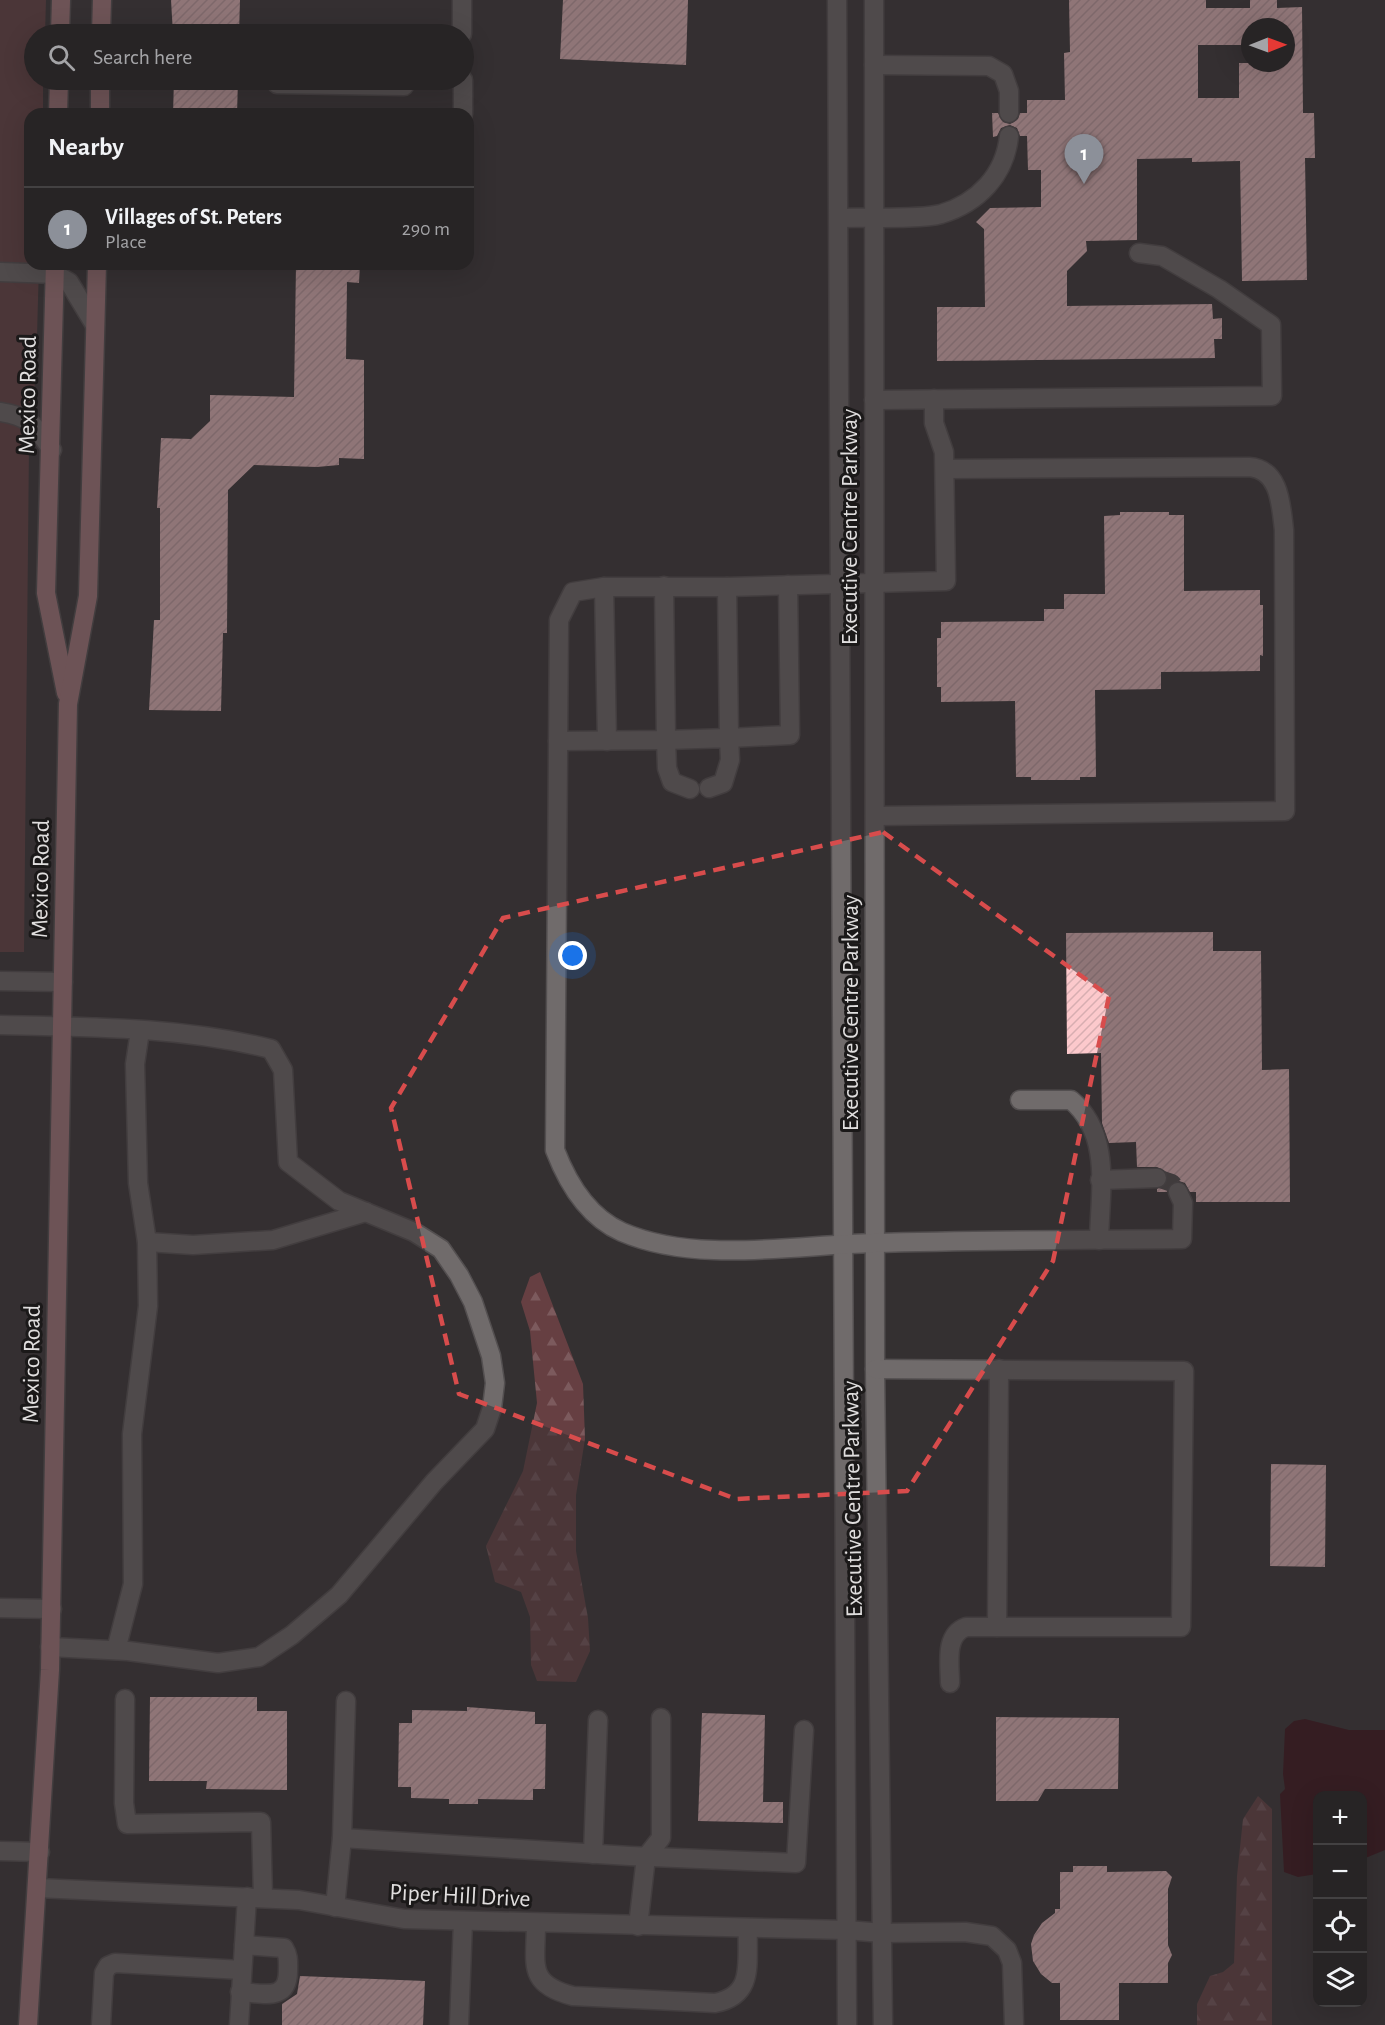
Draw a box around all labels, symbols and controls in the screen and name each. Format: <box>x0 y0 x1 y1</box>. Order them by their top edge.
north arrow <box>1241 18 1295 72</box>
search box <box>24 24 474 90</box>
icon: search <box>45 41 78 74</box>
text: Search here <box>93 46 192 68</box>
text: Nearby <box>48 134 124 160</box>
pin: 1 <box>1064 134 1104 184</box>
text: Villages of St. Peters <box>105 206 282 228</box>
text: 1 <box>64 219 71 239</box>
text: 290 m <box>402 219 450 239</box>
text: Place <box>105 232 146 252</box>
street label: Mexico Road <box>15 336 41 454</box>
street label: Executive Centre Parkway <box>838 409 862 645</box>
street label: Mexico Road <box>28 820 54 938</box>
street label: Executive Centre Parkway <box>839 895 863 1131</box>
your location <box>558 941 587 970</box>
street label: Mexico Road <box>19 1305 45 1423</box>
street label: Executive Centre Parkway <box>839 1381 867 1617</box>
map controls <box>1313 1791 1367 2007</box>
button: + <box>1313 1791 1367 1845</box>
button: − <box>1313 1845 1367 1899</box>
street label: Piper Hill Drive <box>389 1880 531 1912</box>
button: locate <box>1313 1899 1367 1953</box>
button: layers <box>1313 1953 1367 2007</box>

